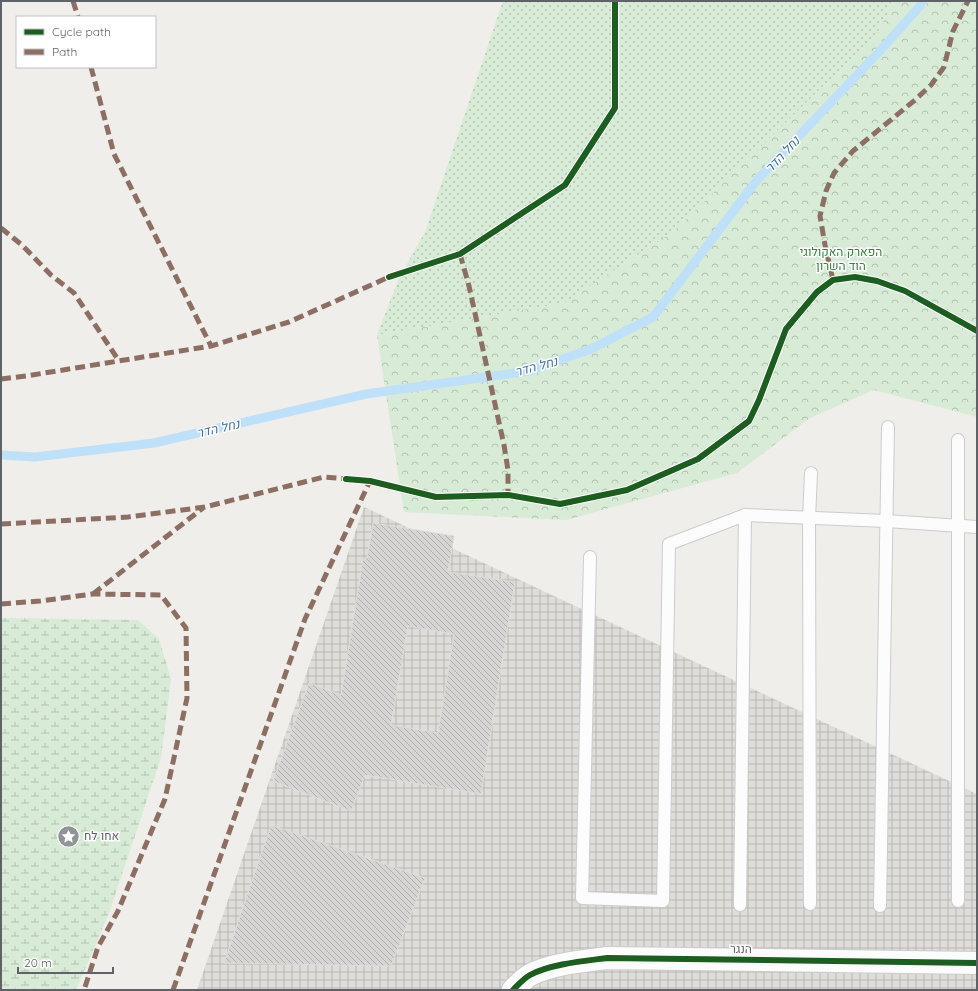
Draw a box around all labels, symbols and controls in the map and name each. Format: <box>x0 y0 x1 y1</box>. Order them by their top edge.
legend <box>16 16 156 68</box>
text: Cycle path <box>52 24 111 39</box>
text: Path <box>52 44 77 59</box>
water label: נחל הדר <box>761 132 804 175</box>
park label: הפארק האקולוגי הוד השרון <box>800 244 882 273</box>
water label: נחל הדר <box>513 352 560 379</box>
water label: נחל הדר <box>195 415 242 441</box>
place icon: אחו לח <box>55 823 81 849</box>
place label: אחו לח <box>84 828 120 843</box>
street label: הנגר <box>730 941 752 956</box>
scale bar <box>18 949 113 975</box>
text: 20 m <box>24 955 52 970</box>

